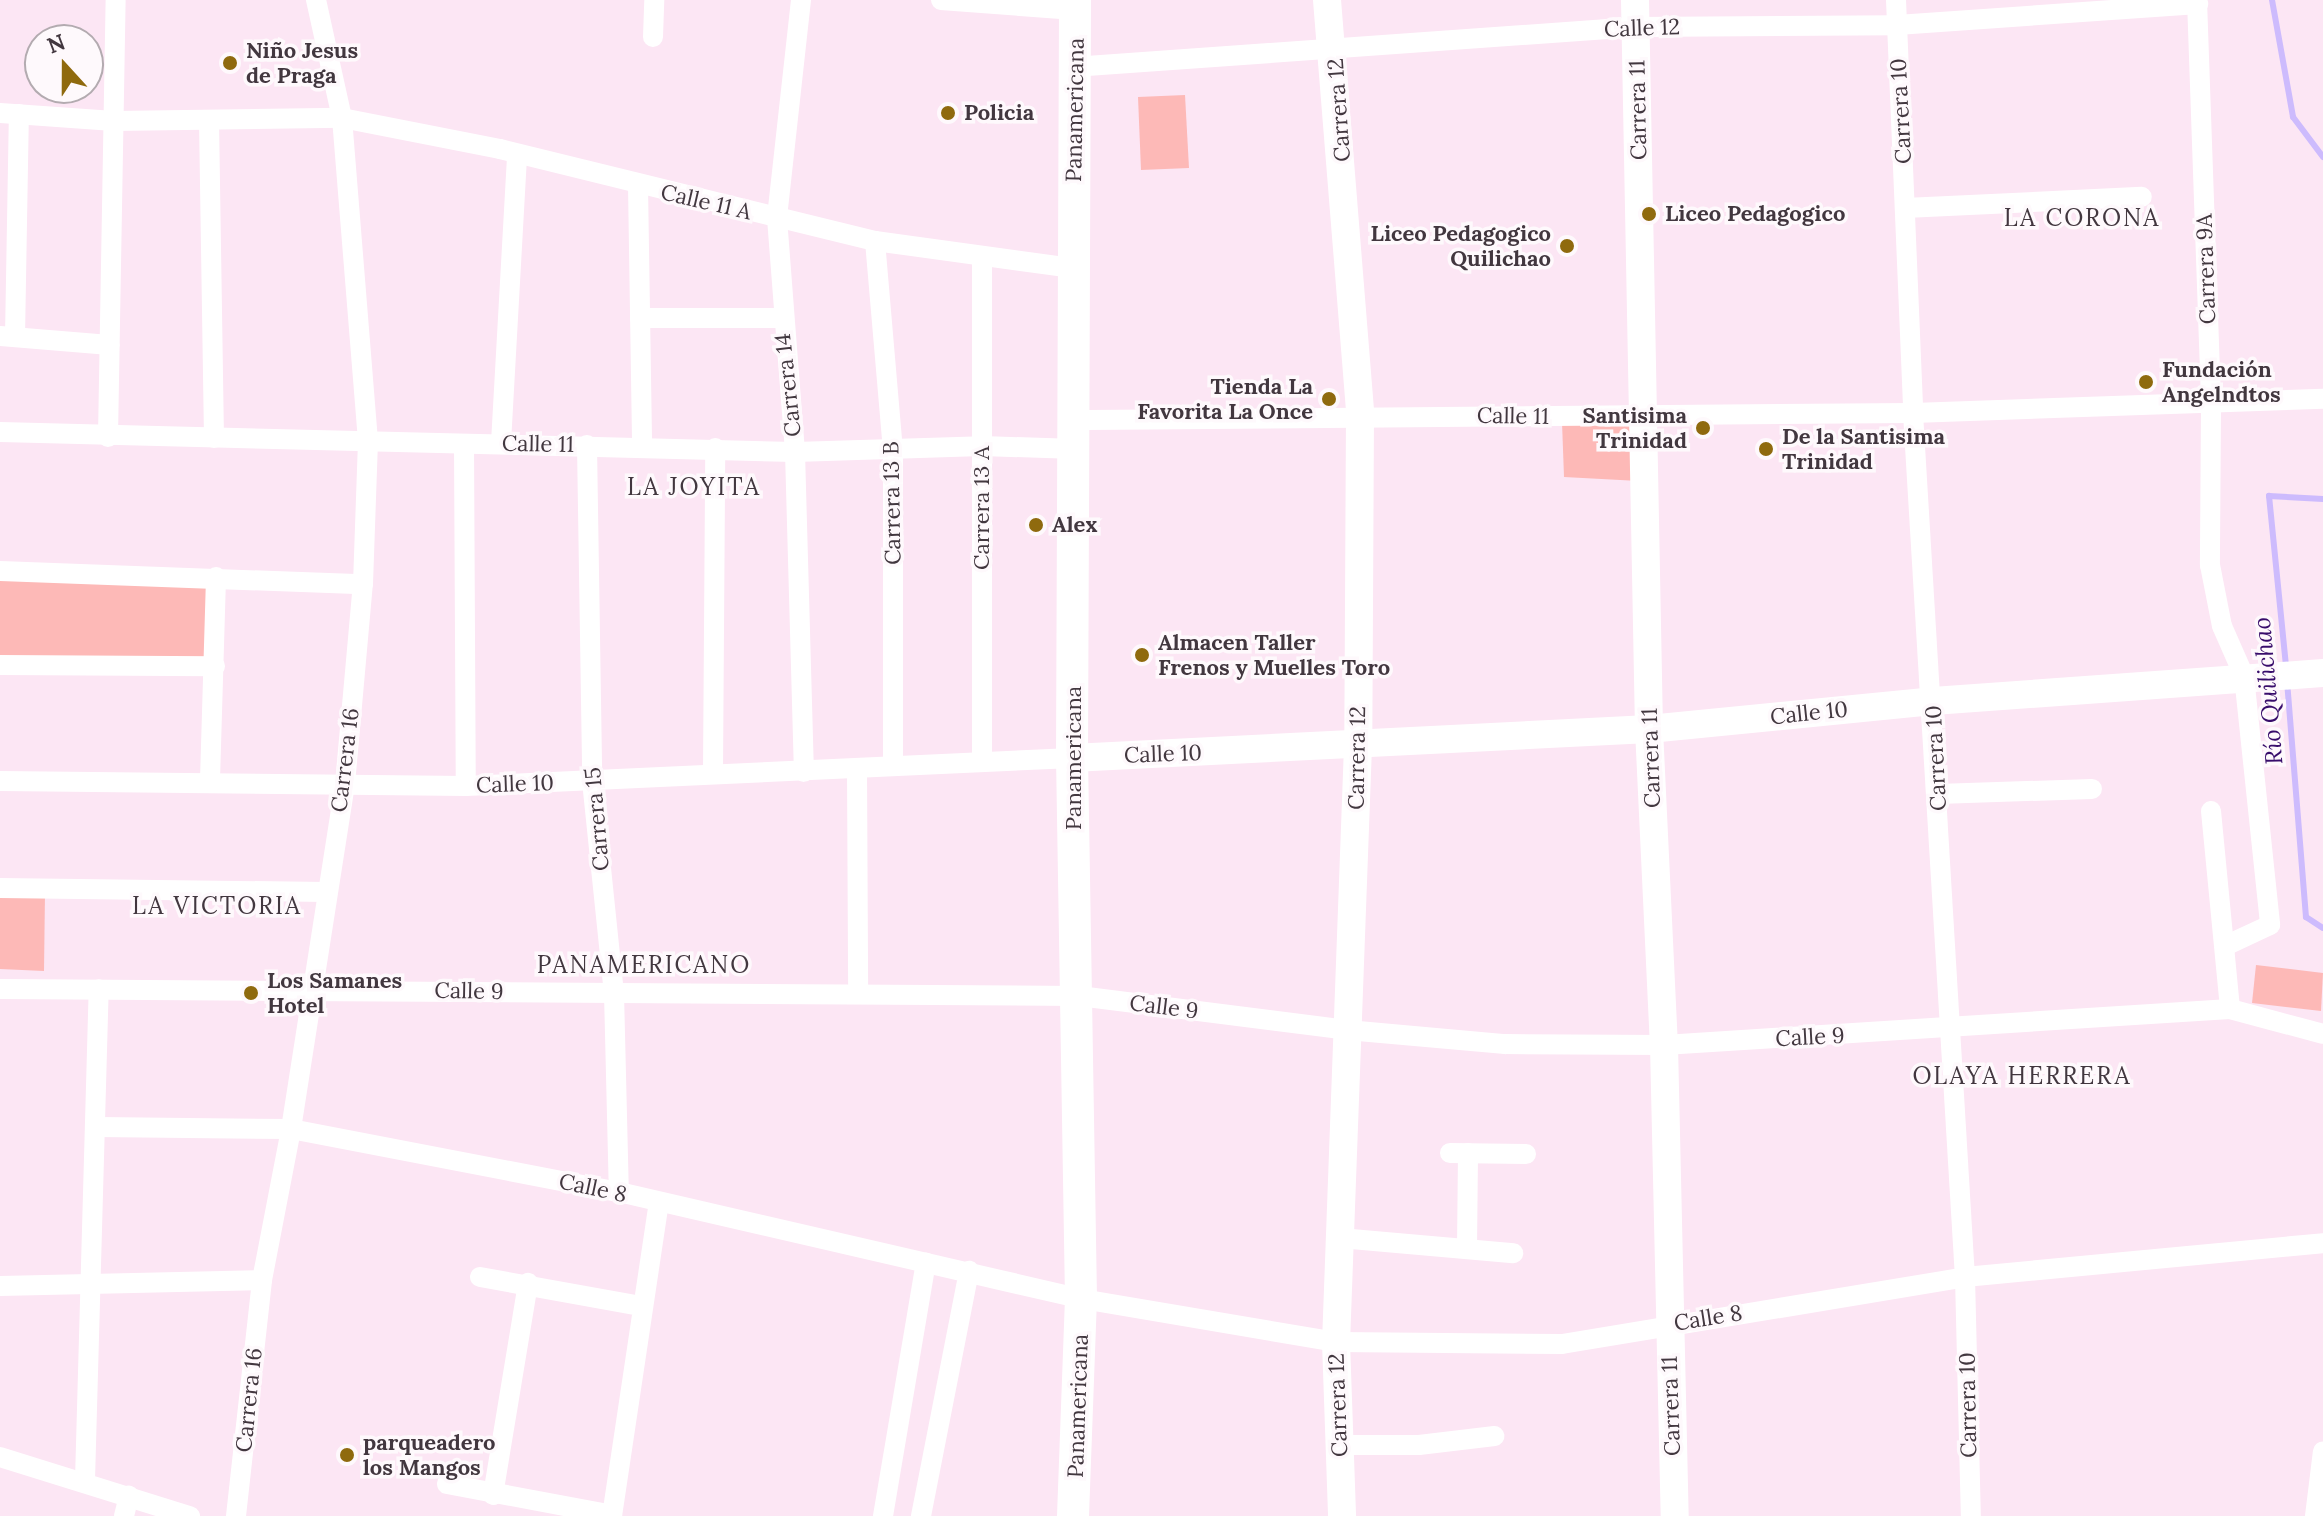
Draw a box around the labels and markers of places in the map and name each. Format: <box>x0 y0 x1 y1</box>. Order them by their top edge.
place label: Niño Jesus de Praga <box>246 37 358 88</box>
marker: Niño Jesus de Praga <box>221 54 239 72</box>
place label: Policia <box>964 100 1034 126</box>
marker: Policia <box>939 104 957 122</box>
place label: Liceo Pedagogico <box>1665 201 1845 227</box>
marker: Liceo Pedagogico <box>1640 205 1658 223</box>
place label: Liceo Pedagogico Quilichao <box>1371 220 1551 272</box>
marker: Liceo Pedagogico Quilichao <box>1558 237 1576 255</box>
place label: Fundación Angelndtos <box>2162 356 2281 408</box>
place label: Tienda La Favorita La Once <box>1137 373 1313 424</box>
marker: Fundación Angelndtos <box>2137 373 2155 391</box>
marker: Tienda La Favorita La Once <box>1320 390 1338 408</box>
place label: Santisima Trinidad <box>1583 402 1687 454</box>
marker: Santisima Trinidad <box>1694 419 1712 437</box>
place label: De la Santisima Trinidad <box>1782 423 1945 474</box>
marker: De la Santisima Trinidad <box>1757 440 1775 458</box>
place label: Alex <box>1052 512 1097 538</box>
marker: Alex <box>1027 516 1045 534</box>
place label: Almacen Taller Frenos y Muelles Toro <box>1158 629 1390 680</box>
marker: Almacen Taller Frenos y Muelles Toro <box>1133 646 1151 664</box>
place label: Los Samanes Hotel <box>267 967 402 1018</box>
marker: Los Samanes Hotel <box>242 984 260 1002</box>
place label: parqueadero los Mangos <box>363 1429 495 1480</box>
marker: parqueadero los Mangos <box>338 1446 356 1464</box>

